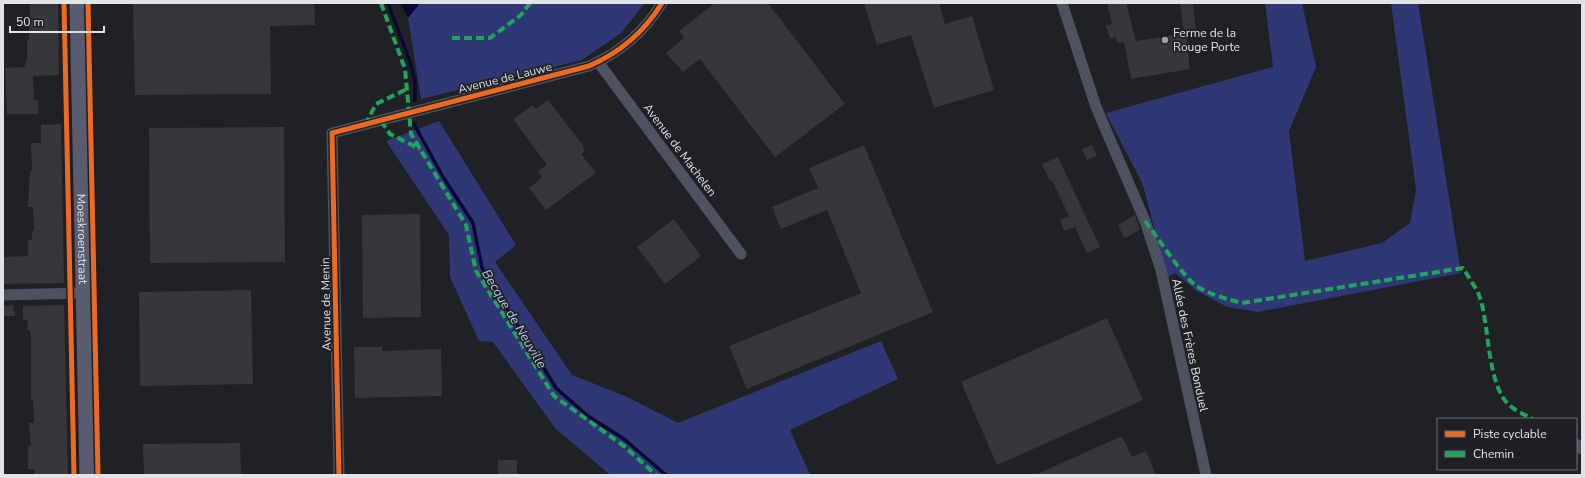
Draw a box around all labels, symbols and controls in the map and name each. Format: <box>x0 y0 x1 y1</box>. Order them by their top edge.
scale bar <box>10 8 104 34</box>
text: 50 m <box>16 14 44 30</box>
place label: Ferme de la Rouge Porte <box>1173 25 1240 55</box>
marker: Ferme de la Rouge Porte <box>1160 35 1170 45</box>
street label: Avenue de Lauwe <box>456 59 554 97</box>
street label: Avenue de Machelen <box>640 100 720 200</box>
street label: Moeskroenstraat <box>73 194 91 285</box>
street label: Avenue de Menin <box>317 257 335 351</box>
water label: Becque de Neuville <box>477 266 551 372</box>
street label: Allée des Frères Bonduel <box>1168 277 1212 413</box>
legend <box>1437 418 1577 470</box>
text: Piste cyclable <box>1473 426 1547 442</box>
text: Chemin <box>1473 446 1514 462</box>

